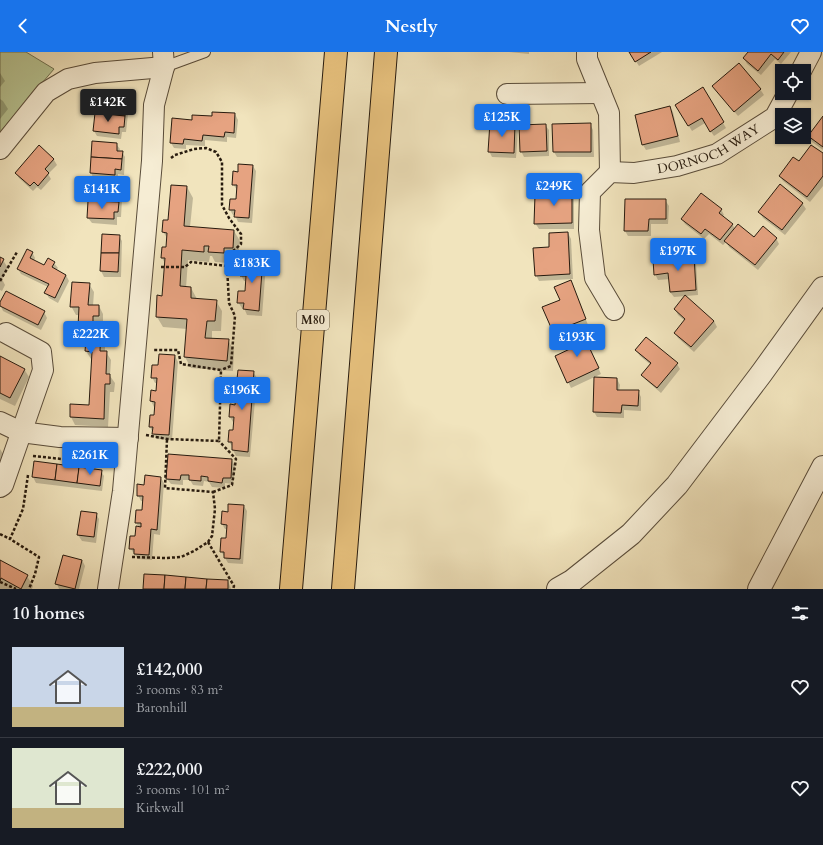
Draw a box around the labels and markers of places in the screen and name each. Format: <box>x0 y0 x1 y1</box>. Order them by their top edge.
pin: £142K <box>80 89 136 123</box>
pin: £125K <box>474 104 530 138</box>
pin: £249K <box>526 173 582 207</box>
pin: £141K <box>74 176 130 210</box>
pin: £197K <box>650 238 706 272</box>
pin: £183K <box>224 250 280 284</box>
pin: £222K <box>63 321 119 355</box>
pin: £193K <box>549 324 605 358</box>
pin: £196K <box>214 377 270 411</box>
pin: £261K <box>62 442 118 476</box>

